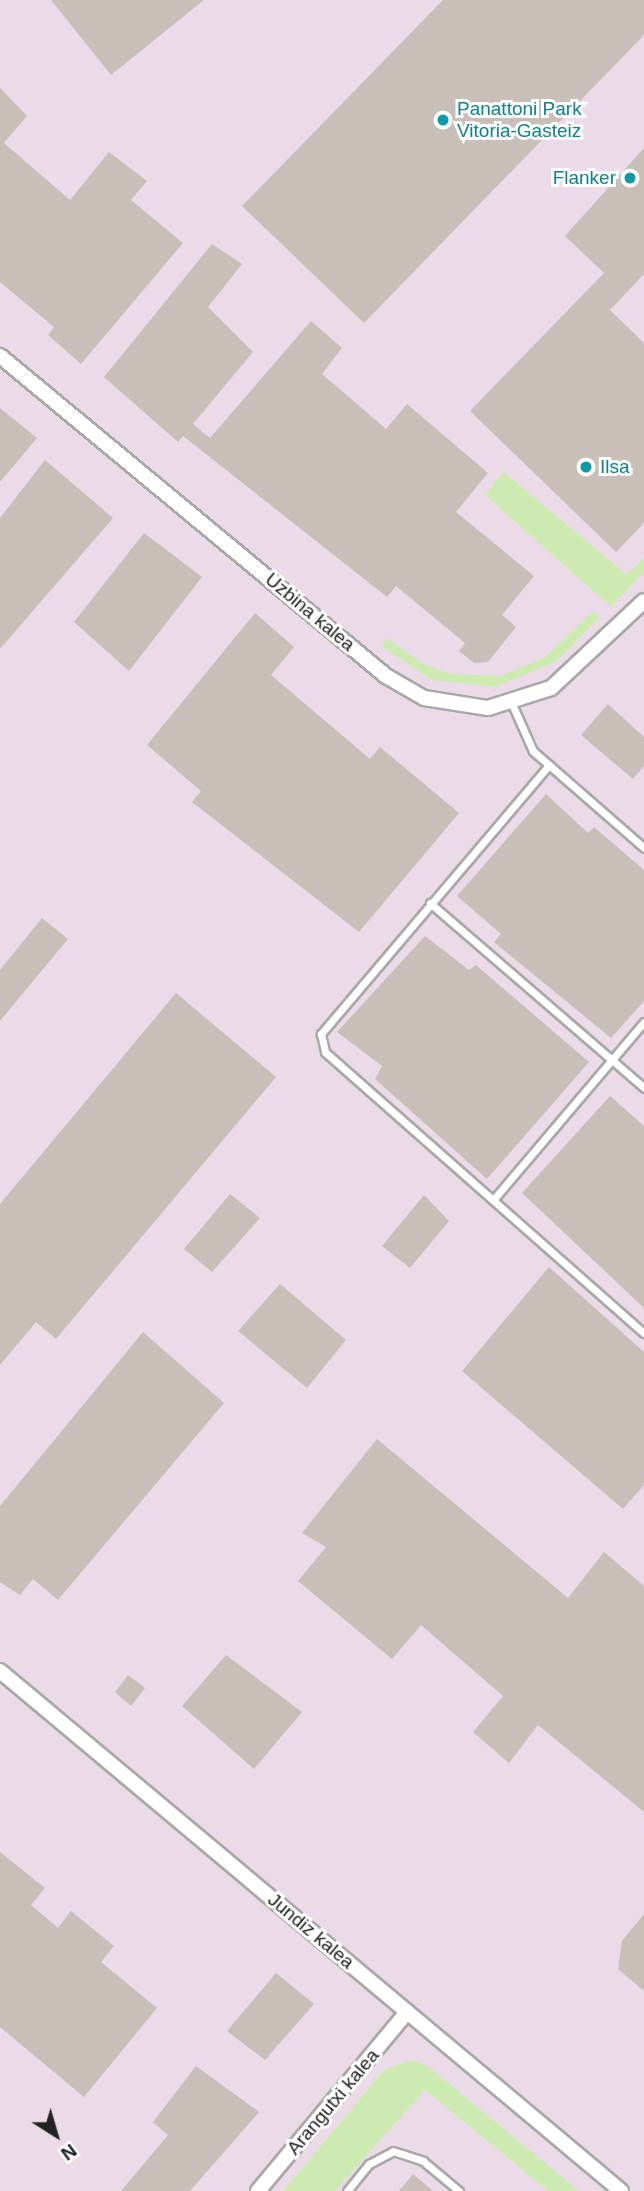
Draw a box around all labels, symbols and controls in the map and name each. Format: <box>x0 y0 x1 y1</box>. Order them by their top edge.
place label: Panattoni Park Vitoria-Gasteiz <box>457 98 582 142</box>
marker: Panattoni Park Vitoria-Gasteiz <box>435 112 451 128</box>
place label: Flanker <box>553 167 616 189</box>
marker: Flanker <box>622 170 638 186</box>
place label: Ilsa <box>600 456 630 478</box>
marker: Ilsa <box>578 459 594 475</box>
street label: Uzbina kalea <box>261 568 359 656</box>
street label: Jundiz kalea <box>263 1888 359 1974</box>
street label: Arangutxi kalea <box>282 2045 384 2159</box>
north arrow <box>21 2100 91 2170</box>
text: N <box>57 2140 81 2165</box>

